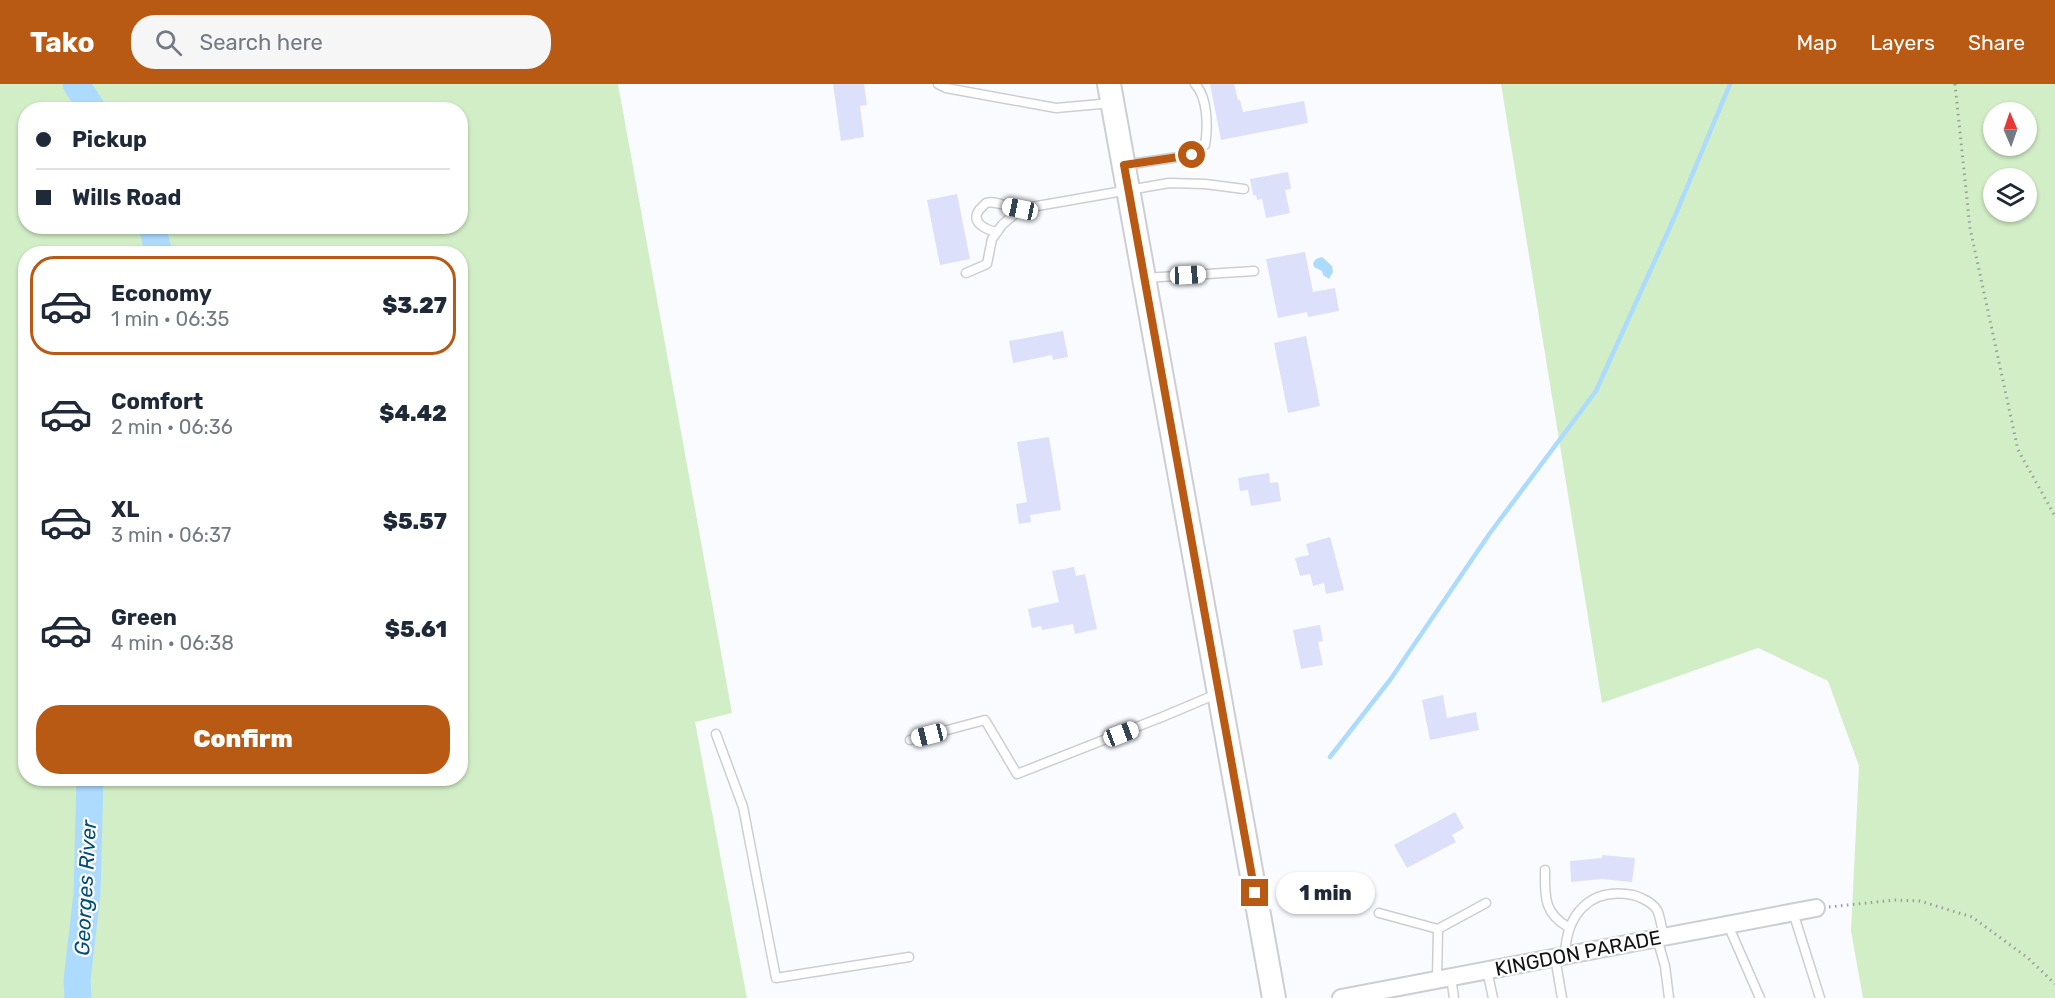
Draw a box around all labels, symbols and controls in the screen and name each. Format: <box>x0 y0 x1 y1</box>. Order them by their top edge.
search box <box>131 15 551 69</box>
text: Tako <box>30 26 95 59</box>
icon: search <box>152 26 185 59</box>
text: Search here <box>200 29 323 56</box>
text: Map <box>1796 30 1837 55</box>
text: Layers <box>1870 30 1935 55</box>
text: Share <box>1968 30 2025 55</box>
north arrow <box>1983 102 2037 156</box>
map controls <box>1983 102 2037 222</box>
text: Pickup <box>72 126 147 153</box>
route start <box>1178 141 1205 168</box>
button: layers <box>1983 168 2037 222</box>
text: Wills Road <box>72 184 181 211</box>
car <box>1001 196 1039 222</box>
car <box>1170 265 1206 285</box>
icon: car <box>39 279 93 333</box>
text: Economy <box>111 280 212 307</box>
text: $3.27 <box>382 292 447 319</box>
text: 1 min · 06:35 <box>111 307 229 331</box>
icon: car <box>39 387 93 441</box>
text: Comfort <box>111 388 203 415</box>
text: $4.42 <box>379 400 447 427</box>
text: 2 min · 06:36 <box>111 415 233 439</box>
icon: car <box>39 495 93 549</box>
text: XL <box>111 496 139 523</box>
text: $5.57 <box>383 508 447 535</box>
text: 3 min · 06:37 <box>111 523 231 547</box>
icon: car <box>39 603 93 657</box>
text: Green <box>111 604 177 631</box>
text: $5.61 <box>385 616 447 643</box>
text: 4 min · 06:38 <box>111 631 234 655</box>
button: Confirm <box>36 705 450 774</box>
car <box>1101 719 1141 749</box>
car <box>909 722 949 748</box>
water label: Georges River <box>69 819 101 957</box>
callout: 1 min <box>1276 872 1375 914</box>
route end <box>1241 879 1268 906</box>
text: 1 min <box>1299 881 1352 905</box>
street label: KINGDON PARADE <box>1493 925 1663 981</box>

